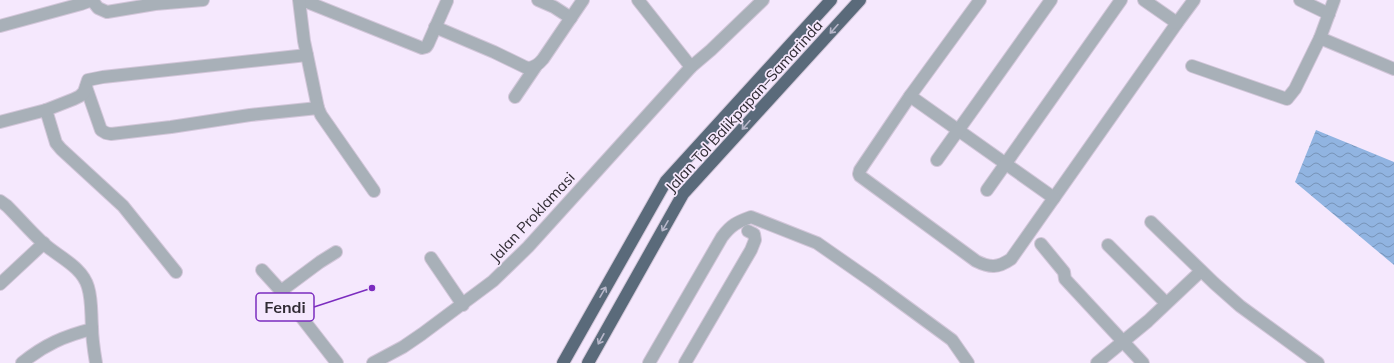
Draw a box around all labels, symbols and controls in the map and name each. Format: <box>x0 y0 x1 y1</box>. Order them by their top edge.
street label: Jalan Tol Balikpapan–Samarinda <box>661 16 827 196</box>
one-way arrow <box>829 24 839 34</box>
one-way arrow <box>742 120 751 130</box>
street label: Jalan Proklamasi <box>485 168 579 266</box>
one-way arrow <box>661 219 669 231</box>
one-way arrow <box>599 286 607 298</box>
callout: Fendi <box>256 293 314 321</box>
text: Fendi <box>264 297 306 317</box>
one-way arrow <box>597 332 604 344</box>

